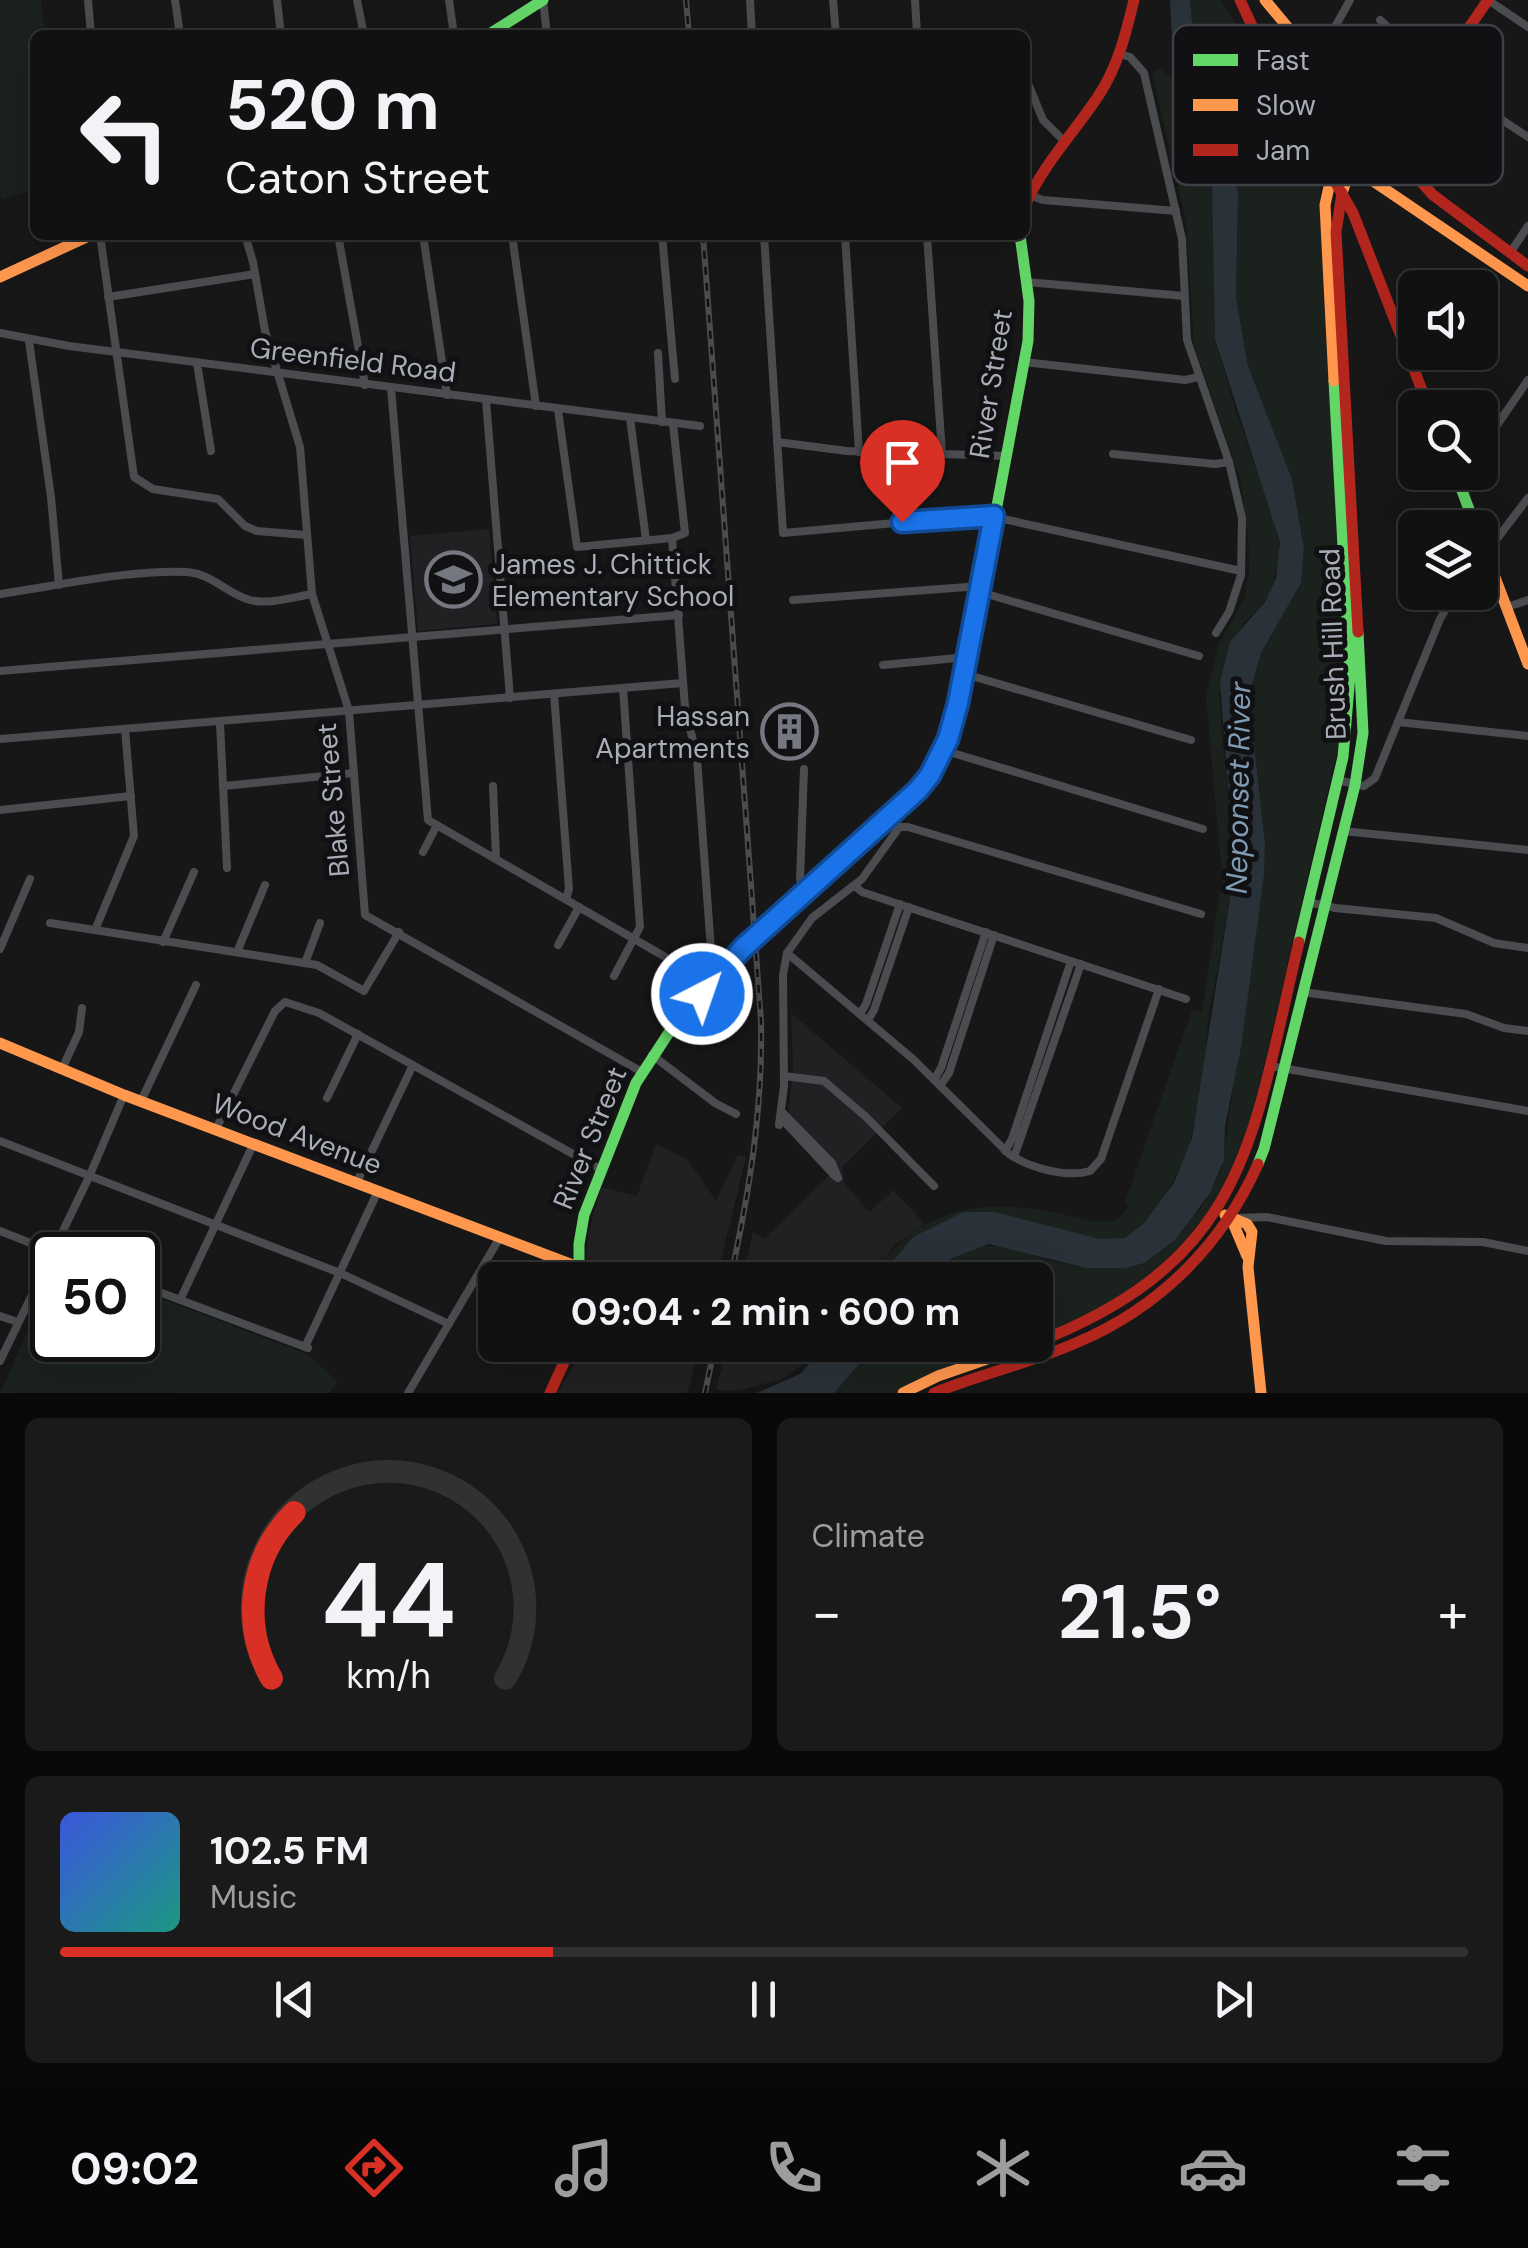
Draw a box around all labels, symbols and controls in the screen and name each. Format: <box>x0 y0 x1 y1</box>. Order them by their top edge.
legend <box>1173 25 1503 185</box>
text: Fast <box>1256 42 1310 79</box>
text: 520 m <box>225 60 440 151</box>
icon: left <box>60 70 190 200</box>
text: Slow <box>1256 87 1316 124</box>
text: Jam <box>1256 132 1310 169</box>
text: Caton Street <box>225 148 490 207</box>
map controls <box>1398 270 1498 610</box>
button: sound <box>1398 270 1498 370</box>
street label: River Street <box>961 307 1021 461</box>
street label: Greenfield Road <box>248 329 458 391</box>
button: search <box>1398 390 1498 490</box>
pin <box>860 420 945 523</box>
icon: arrive <box>875 435 930 490</box>
button: layers <box>1398 510 1498 610</box>
place label: James J. Chittick Elementary School <box>492 546 734 615</box>
street label: Brush Hill Road <box>1311 548 1355 740</box>
school or university icon: James J. Chittick Elementary School <box>423 550 483 610</box>
water label: Neponset River <box>1217 681 1259 894</box>
place label: Hassan Apartments <box>595 698 750 767</box>
building icon: Hassan Apartments <box>759 702 819 762</box>
street label: Blake Street <box>308 722 358 878</box>
position arrow <box>650 942 754 1046</box>
street label: River Street <box>545 1061 635 1215</box>
street label: Wood Avenue <box>207 1085 387 1183</box>
speed limit sign: 50 <box>30 1232 160 1362</box>
text: 09:04 · 2 min · 600 m <box>571 1287 960 1337</box>
text: Climate <box>812 1515 925 1557</box>
text: 44 <box>321 1533 456 1668</box>
text: 21.5° <box>1058 1564 1221 1661</box>
text: − <box>812 1577 842 1649</box>
text: + <box>1438 1577 1468 1649</box>
text: km/h <box>346 1653 430 1699</box>
text: 102.5 FM <box>210 1826 369 1876</box>
text: Music <box>210 1876 297 1918</box>
icon: previous <box>267 1972 322 2027</box>
icon: pause <box>736 1972 791 2027</box>
icon: next <box>1206 1972 1261 2027</box>
icon: directions <box>339 2133 409 2203</box>
icon: music <box>549 2133 619 2203</box>
icon: phone <box>759 2133 829 2203</box>
icon: climate <box>968 2133 1038 2203</box>
icon: car <box>1178 2133 1248 2203</box>
icon: filters <box>1388 2133 1458 2203</box>
text: 09:02 <box>70 2139 199 2198</box>

